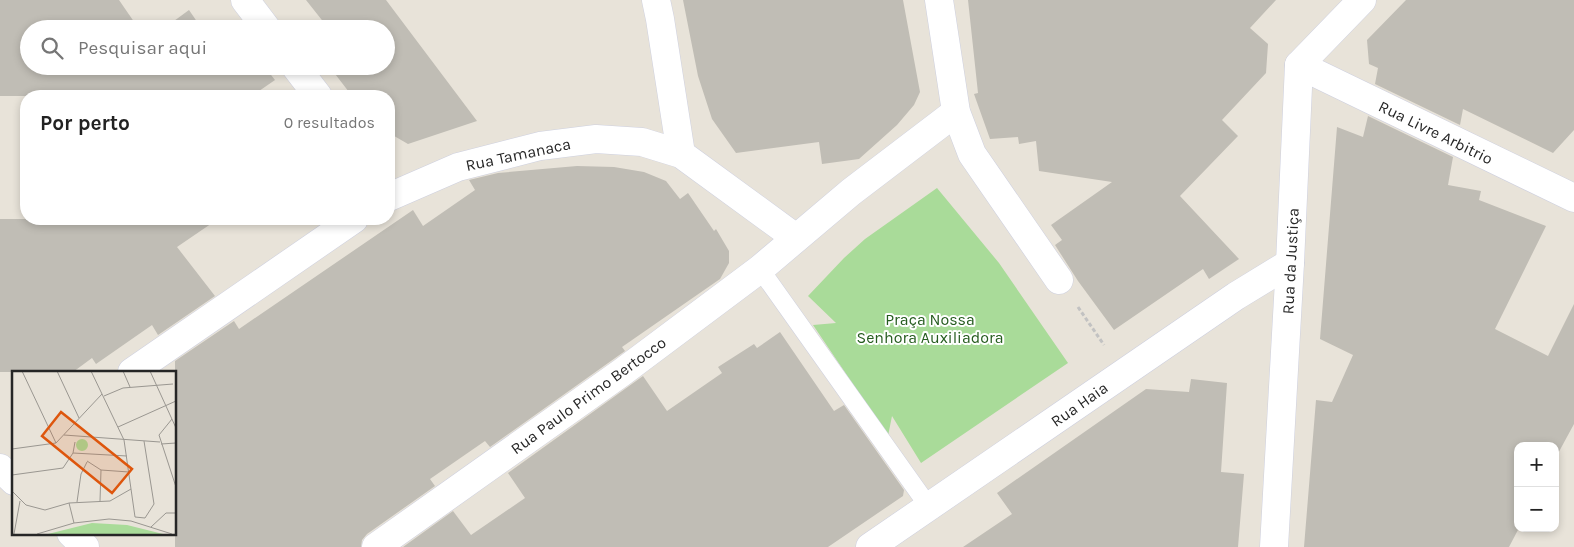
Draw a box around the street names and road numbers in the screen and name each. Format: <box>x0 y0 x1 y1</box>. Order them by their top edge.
street label: Rua Livre Arbitrio <box>1376 97 1496 168</box>
street label: Rua Tamanaca <box>464 134 572 175</box>
street label: Rua da Justiça <box>1278 207 1303 315</box>
street label: Rua Paulo Primo Bertocco <box>507 333 670 458</box>
street label: Rua Haia <box>1047 378 1111 431</box>

